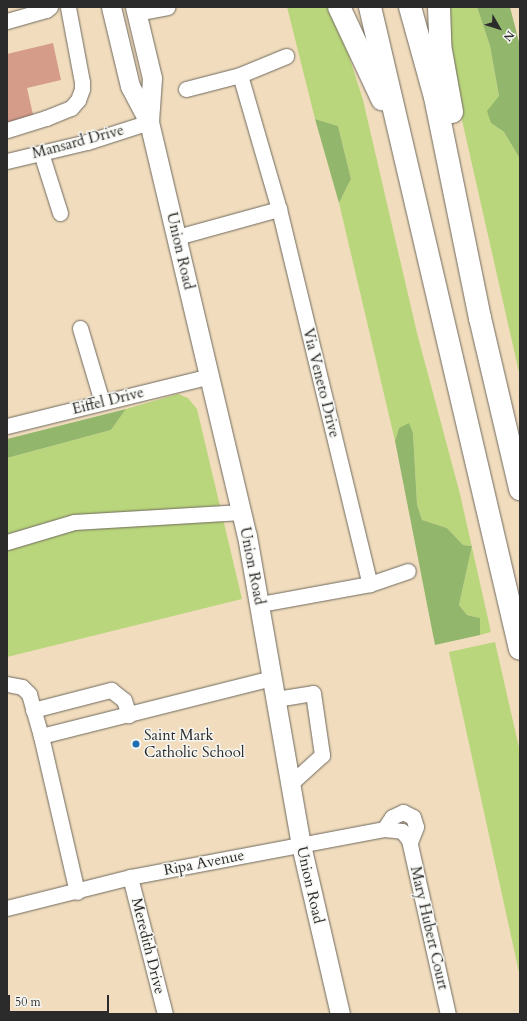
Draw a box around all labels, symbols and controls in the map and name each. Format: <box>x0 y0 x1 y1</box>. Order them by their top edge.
north arrow <box>479 8 519 48</box>
text: N <box>500 27 518 44</box>
street label: Mansard Drive <box>30 121 126 163</box>
street label: Union Road <box>162 211 198 291</box>
street label: Via Veneto Drive <box>299 326 343 440</box>
street label: Eiffel Drive <box>70 383 146 419</box>
street label: Union Road <box>236 526 268 606</box>
place label: Saint Mark Catholic School <box>144 726 245 761</box>
marker: Saint Mark Catholic School <box>131 739 141 749</box>
street label: Union Road <box>292 845 328 925</box>
street label: Ripa Avenue <box>162 846 246 880</box>
street label: Mary Hubert Court <box>406 865 452 991</box>
street label: Meredith Drive <box>127 896 169 996</box>
scale bar <box>10 987 111 1013</box>
text: 50 m <box>15 994 41 1010</box>

